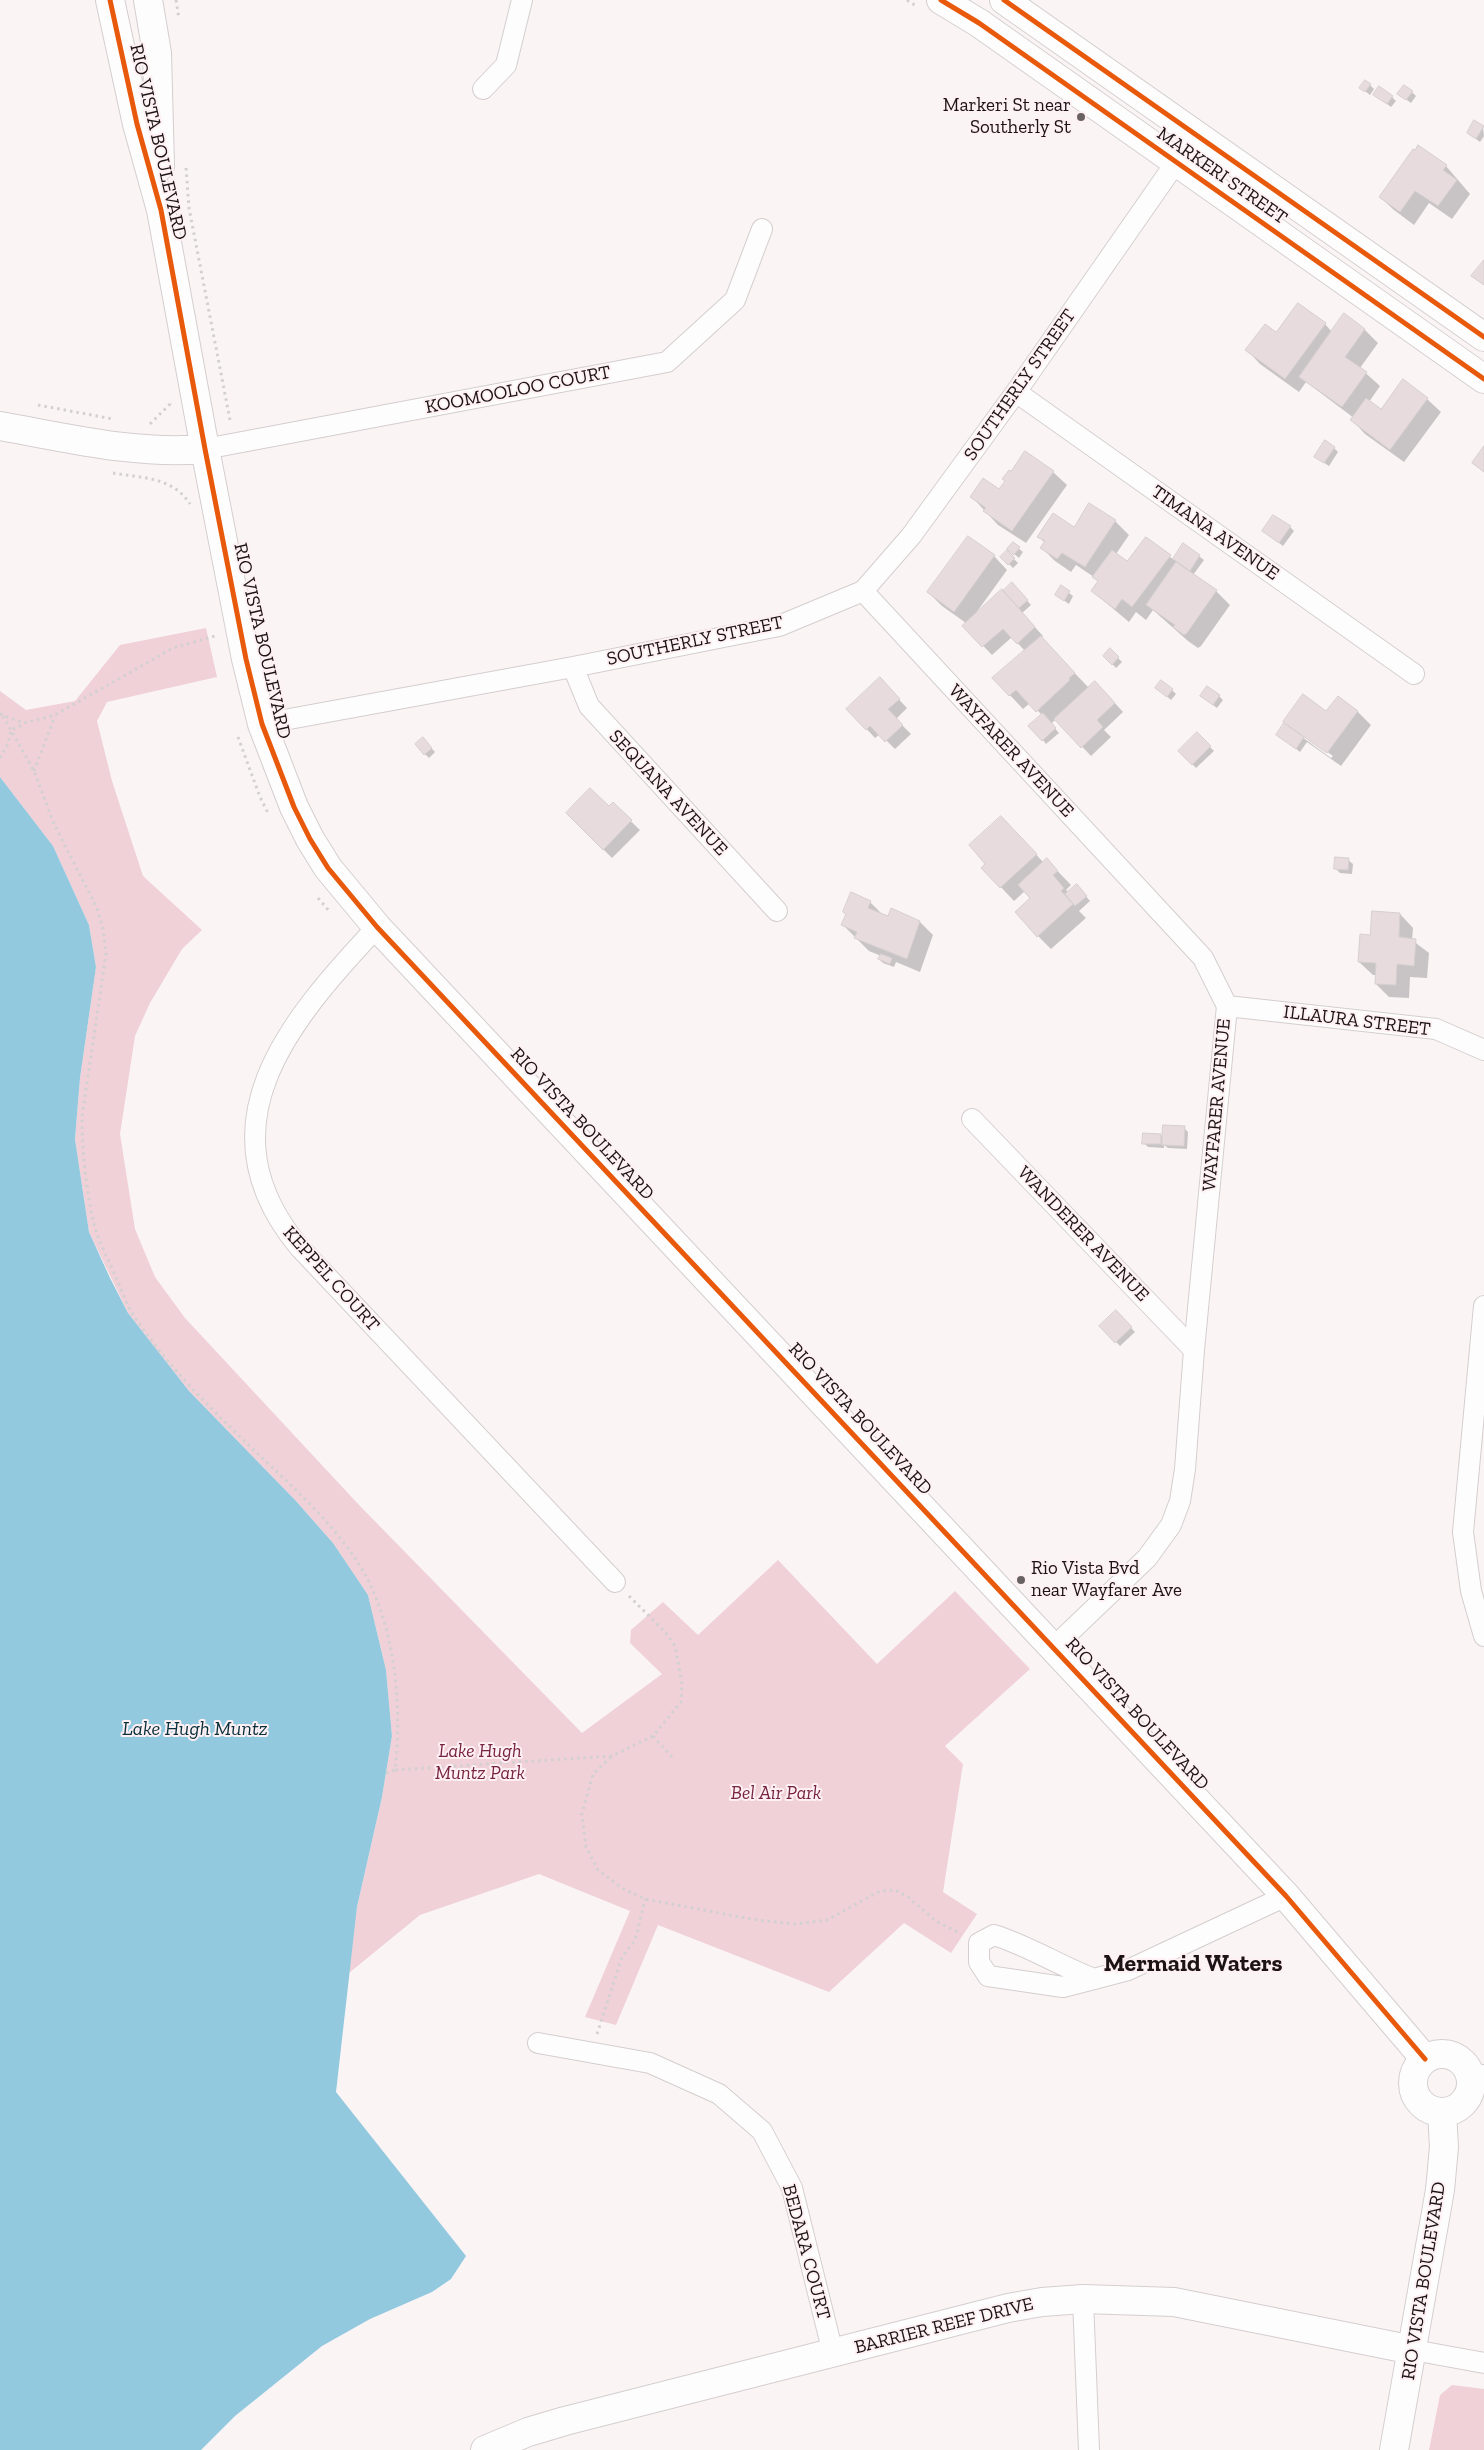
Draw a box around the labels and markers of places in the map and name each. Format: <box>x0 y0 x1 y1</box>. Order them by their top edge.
place label: Markeri St near Southerly St <box>943 95 1071 139</box>
marker: Markeri St near Southerly St <box>1075 111 1087 123</box>
place label: Rio Vista Bvd near Wayfarer Ave <box>1031 1558 1182 1602</box>
marker: Rio Vista Bvd near Wayfarer Ave <box>1015 1574 1027 1586</box>

